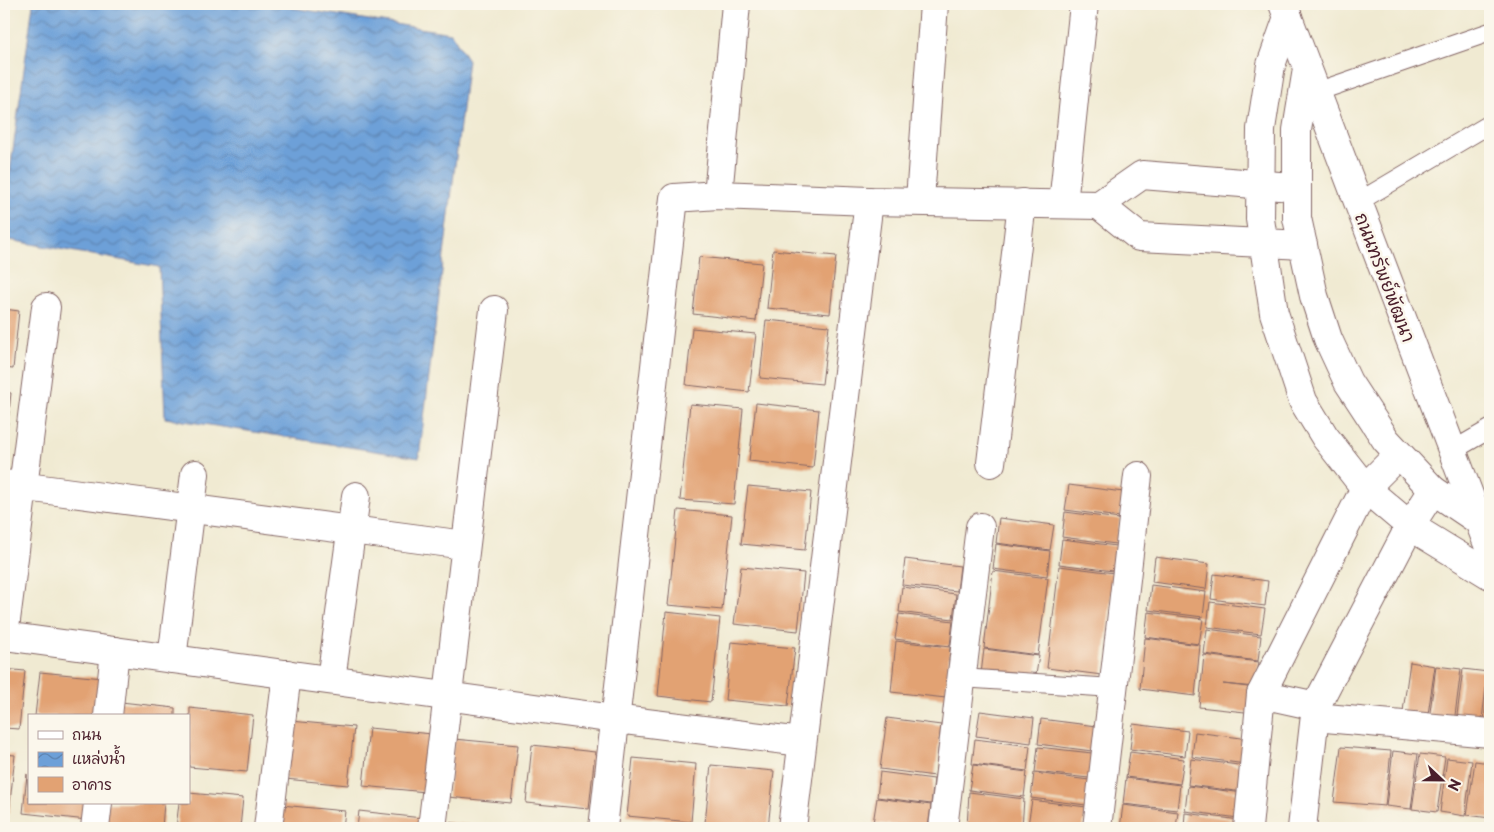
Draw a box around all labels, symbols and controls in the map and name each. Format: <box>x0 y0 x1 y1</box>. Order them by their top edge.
street label: ถนนทรัพย์พัฒนา <box>1349 208 1423 346</box>
legend <box>28 714 190 804</box>
text: ถนน <box>72 722 101 745</box>
text: แหล่งน้ำ <box>72 745 126 769</box>
north arrow <box>1416 754 1466 804</box>
text: อาคาร <box>72 772 112 795</box>
text: N <box>1443 776 1466 794</box>

